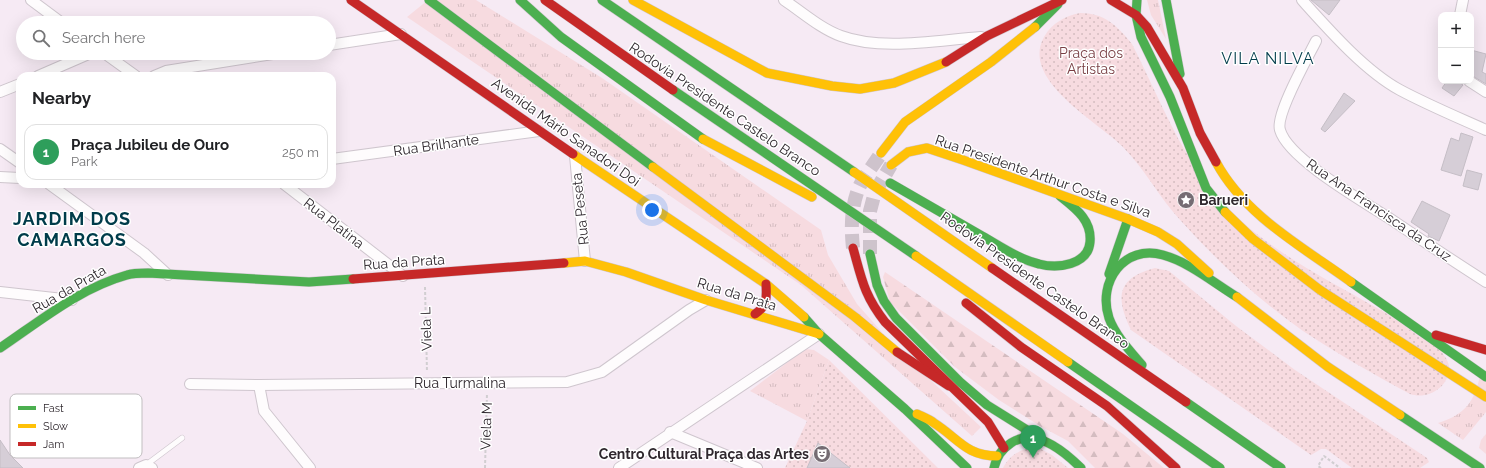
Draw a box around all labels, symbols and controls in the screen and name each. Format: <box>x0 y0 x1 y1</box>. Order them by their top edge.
map controls <box>1438 12 1474 84</box>
button: + <box>1438 12 1474 48</box>
search box <box>16 16 336 60</box>
icon: search <box>30 27 52 49</box>
text: Search here <box>62 29 145 47</box>
street label: Rodovia Presidente Castelo Branco <box>626 39 824 179</box>
park label: Praça dos Artistas <box>1059 45 1123 77</box>
button: − <box>1438 48 1474 84</box>
district label: VILA NILVA <box>1221 49 1315 68</box>
street label: Avenida Mário Sanadori Doi <box>489 75 643 189</box>
text: Nearby <box>32 88 91 108</box>
street label: Rua Brilhante <box>392 131 480 159</box>
street label: Rua Presidente Arthur Costa e Silva <box>933 131 1153 221</box>
text: Praça Jubileu de Ouro <box>71 136 229 154</box>
text: 1 <box>43 145 49 160</box>
text: 250 m <box>282 145 319 160</box>
text: Park <box>71 154 98 169</box>
street label: Rua Ana Francisca da Cruz <box>1303 155 1455 265</box>
street label: Rua Peseta <box>568 172 592 246</box>
place icon: Barueri <box>1176 190 1196 210</box>
place label: Barueri <box>1199 192 1248 208</box>
street label: Rua Platina <box>301 194 367 252</box>
your location <box>642 200 662 220</box>
district label: JARDIM DOS CAMARGOS <box>13 208 131 250</box>
street label: Rodovia Presidente Castelo Branco <box>937 208 1133 352</box>
street label: Rua da Prata <box>363 251 445 273</box>
street label: Rua da Prata <box>30 262 108 316</box>
street label: Rua da Prata <box>695 274 779 314</box>
street label: Viela L <box>417 307 435 351</box>
street label: Rua Turmalina <box>414 375 506 391</box>
legend <box>10 394 142 458</box>
text: Fast <box>43 402 64 415</box>
street label: Viela M <box>477 402 495 450</box>
text: Slow <box>43 420 68 433</box>
pin: 1 <box>1020 425 1046 458</box>
text: Jam <box>43 438 64 451</box>
theatre icon: Centro Cultural Praça das Artes <box>812 444 832 464</box>
place label: Centro Cultural Praça das Artes <box>599 446 809 462</box>

